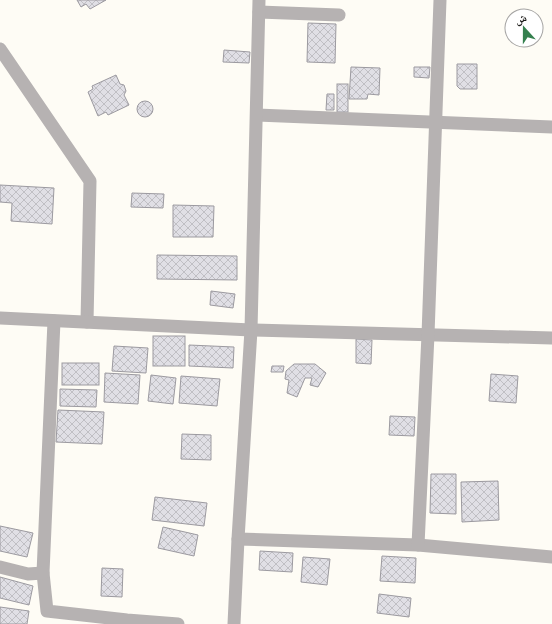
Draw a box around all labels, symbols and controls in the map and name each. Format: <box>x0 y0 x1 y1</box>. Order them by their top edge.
north arrow <box>504 8 544 48</box>
text: ش <box>512 10 529 28</box>

